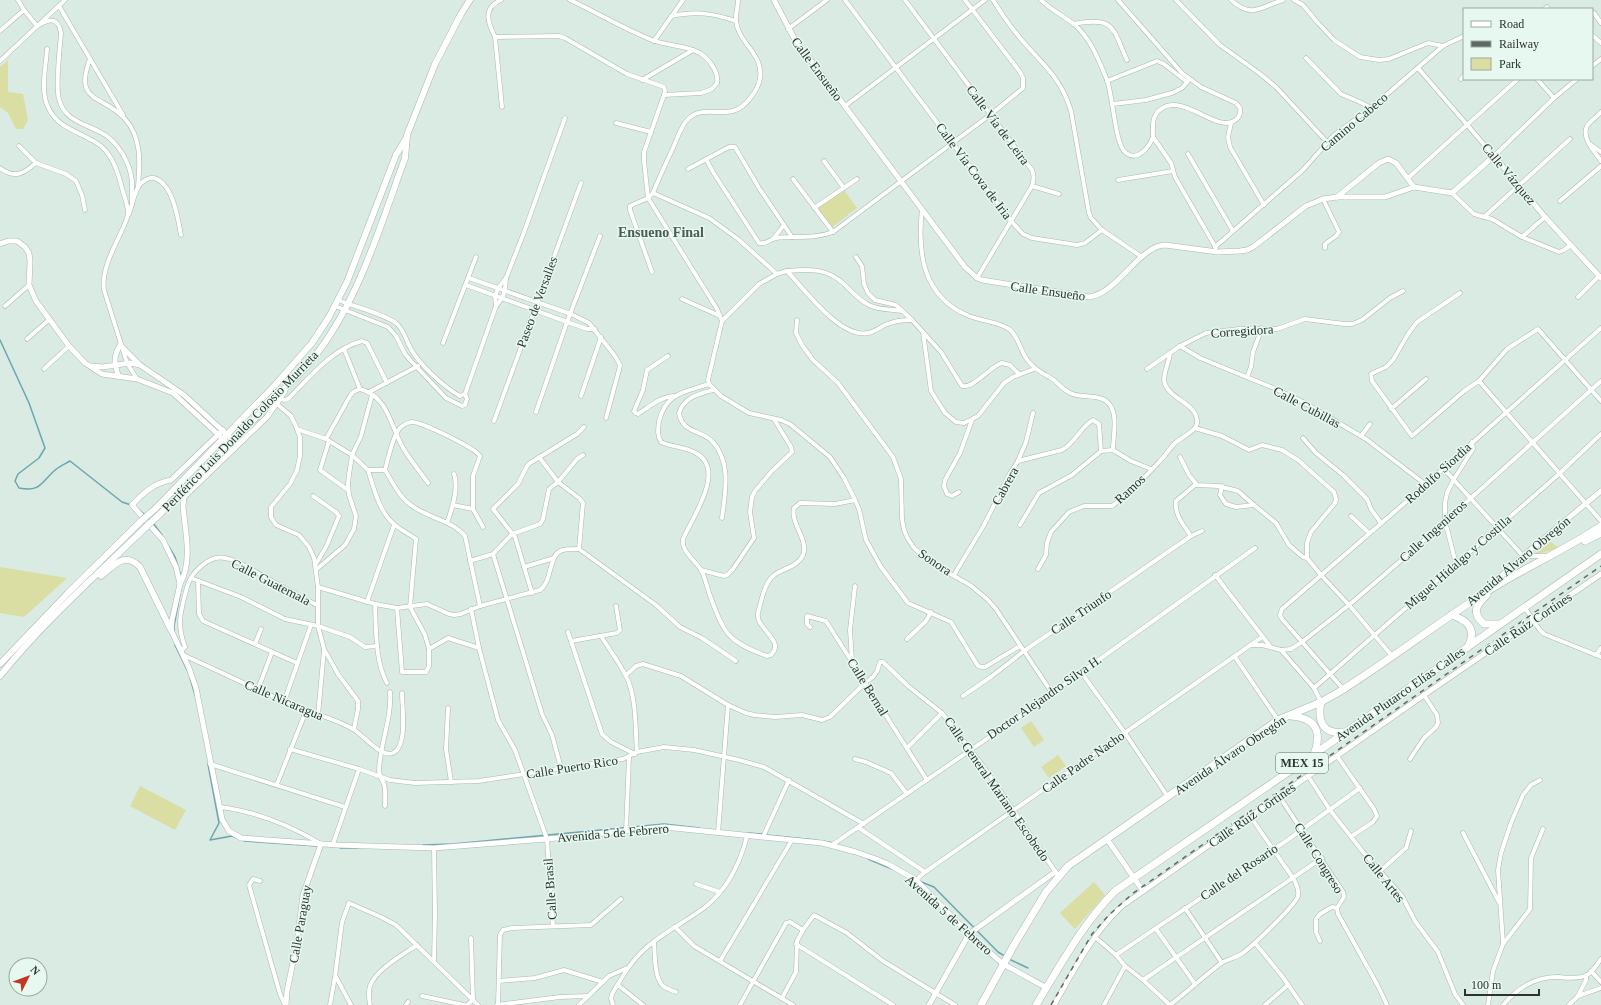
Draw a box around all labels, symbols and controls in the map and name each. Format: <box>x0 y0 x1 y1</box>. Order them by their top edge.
legend <box>1463 8 1593 80</box>
text: Road <box>1499 17 1524 31</box>
street label: Calle Ensueño <box>788 34 846 104</box>
text: Railway <box>1499 37 1539 51</box>
text: Park <box>1499 57 1521 71</box>
street label: Calle Vía de Leira <box>963 82 1033 168</box>
street label: Camino Cabeco <box>1317 89 1391 155</box>
street label: Calle Vía Cova de Iria <box>933 120 1015 222</box>
street label: Calle Vázquez <box>1479 140 1539 208</box>
district label: Ensueno Final <box>618 225 704 240</box>
street label: Paseo de Versalles <box>514 254 560 350</box>
street label: Calle Ensueño <box>1010 278 1086 304</box>
street label: Corregidora <box>1210 321 1274 341</box>
street label: Periférico Luis Donaldo Colosio Murrieta <box>159 347 321 515</box>
street label: Calle Cubillas <box>1271 383 1343 431</box>
street label: Rodolfo Siordia <box>1402 439 1474 506</box>
street label: Cabrera <box>988 464 1022 508</box>
street label: Ramos <box>1112 471 1148 507</box>
street label: Calle Ingenieros <box>1396 497 1470 565</box>
street label: Miguel Hidalgo y Costilla <box>1402 512 1514 612</box>
street label: Avenida Álvaro Obregón <box>1463 513 1573 609</box>
street label: Sonora <box>916 545 955 579</box>
street label: Calle Guatemala <box>229 556 313 609</box>
street label: Calle Triunfo <box>1048 586 1114 638</box>
street label: Calle Ruíz Cortines <box>1481 589 1575 659</box>
street label: Avenida Plutarco Elías Calles <box>1332 644 1468 744</box>
street label: Doctor Alejandro Silva H. <box>984 652 1104 742</box>
street label: Calle Bernal <box>844 655 892 719</box>
street label: Calle Nicaragua <box>242 677 326 723</box>
street label: Avenida Álvaro Obregón <box>1171 712 1289 798</box>
street label: Calle General Mariano Escobedo <box>941 714 1053 864</box>
street label: Calle Padre Nacho <box>1039 728 1127 796</box>
street label: Calle Puerto Rico <box>525 752 619 782</box>
road number: MEX 15 <box>1276 753 1328 773</box>
street label: Calle Ruíz Cortines <box>1206 779 1298 851</box>
street label: Calle Congreso <box>1291 820 1347 896</box>
street label: Avenida 5 de Febrero <box>557 821 669 845</box>
street label: Calle del Rosario <box>1197 841 1281 903</box>
street label: Calle Artes <box>1360 851 1408 905</box>
street label: Calle Brasil <box>540 857 560 920</box>
street label: Avenida 5 de Febrero <box>902 872 996 958</box>
street label: Calle Paraguay <box>286 883 314 964</box>
north arrow <box>8 957 48 997</box>
text: N <box>28 963 43 977</box>
scale bar <box>1465 971 1539 997</box>
text: 100 m <box>1471 978 1502 992</box>

